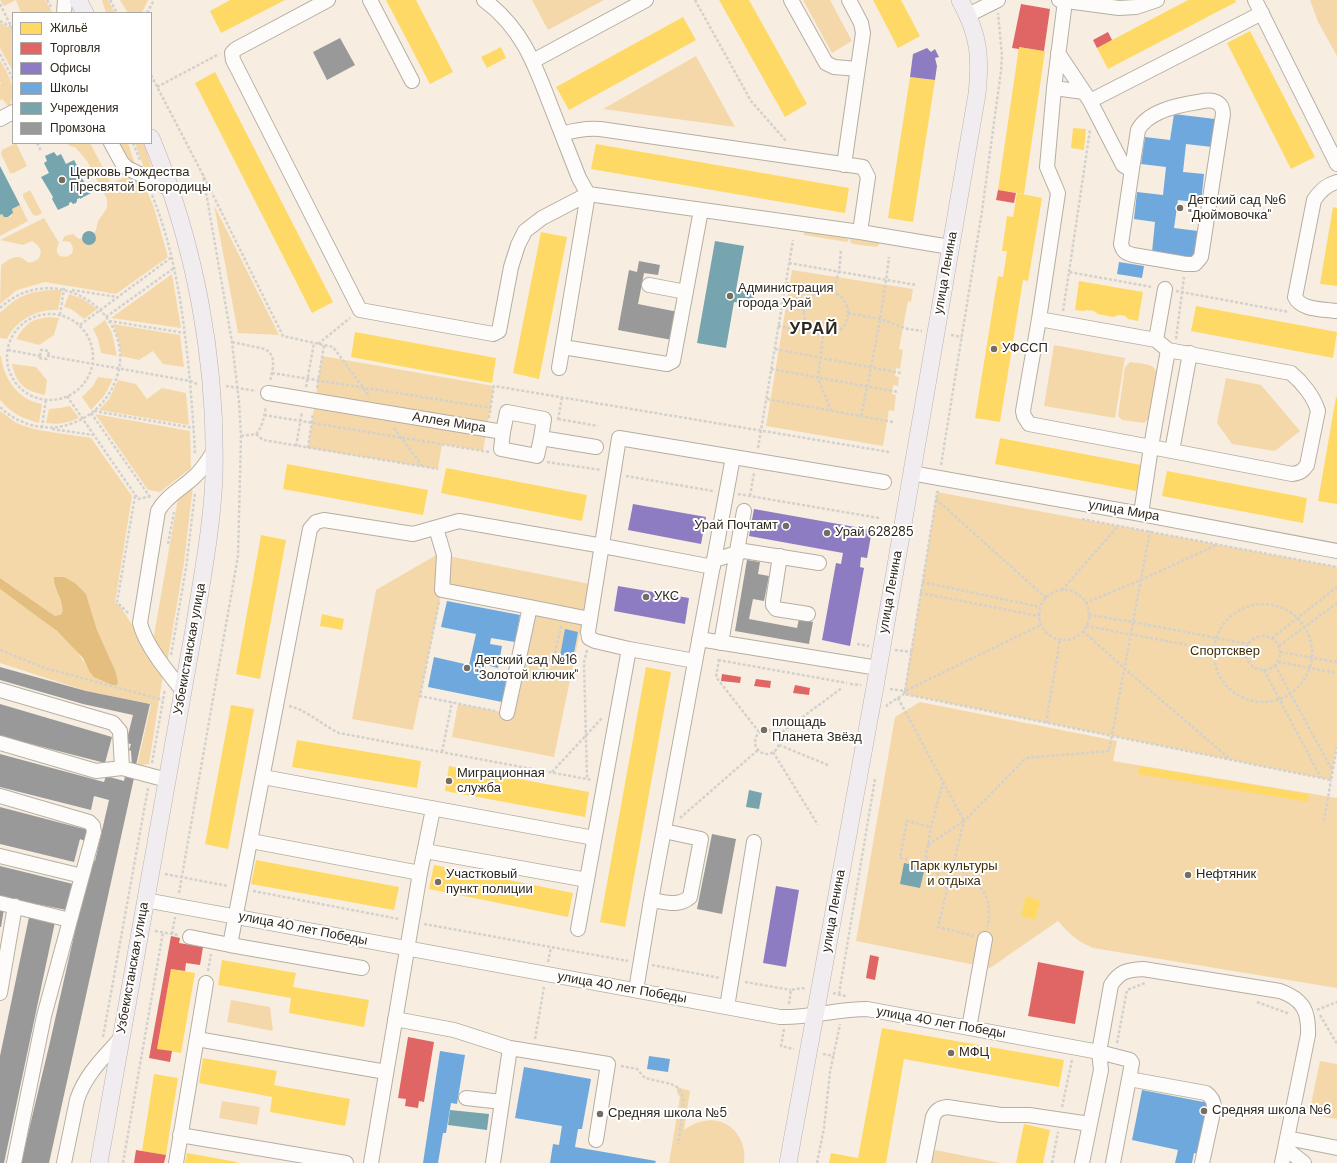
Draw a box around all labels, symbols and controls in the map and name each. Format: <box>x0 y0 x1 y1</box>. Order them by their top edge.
legend <box>12 12 152 144</box>
text: Жильё <box>50 20 88 36</box>
text: Торговля <box>50 40 100 56</box>
text: Офисы <box>50 60 91 76</box>
text: Школы <box>50 80 88 96</box>
text: Учреждения <box>50 100 119 116</box>
text: Промзона <box>50 120 105 136</box>
place label: Церковь Рождества Пресвятой Богородицы <box>70 165 211 196</box>
marker: Церковь Рождества Пресвятой Богородицы <box>57 175 67 185</box>
place label: Детский сад №6 "Дюймовочка" <box>1188 193 1286 224</box>
marker: Детский сад №6 "Дюймовочка" <box>1175 203 1185 213</box>
street label: улица Ленина <box>931 230 961 316</box>
place label: Администрация города Урай <box>738 281 834 312</box>
marker: Администрация города Урай <box>725 291 735 301</box>
district label: УРАЙ <box>790 320 838 340</box>
place label: УФССП <box>1002 341 1048 357</box>
marker: УФССП <box>989 344 999 354</box>
street label: Аллея Мира <box>411 409 487 437</box>
street label: улица Мира <box>1087 497 1161 525</box>
place label: Урай Почтамт <box>694 518 778 534</box>
marker: Урай Почтамт <box>781 521 791 531</box>
place label: Урай 628285 <box>835 525 914 541</box>
marker: Урай 628285 <box>822 528 832 538</box>
street label: улица Ленина <box>876 549 906 635</box>
street label: Узбекистанская улица <box>171 582 209 716</box>
place label: УКС <box>654 589 679 605</box>
marker: УКС <box>641 592 651 602</box>
park label: Спортсквер <box>1190 644 1260 660</box>
place label: Детский сад №16 "Золотой ключик" <box>475 653 578 684</box>
marker: Детский сад №16 "Золотой ключик" <box>462 663 472 673</box>
place label: площадь Планета Звёзд <box>772 715 862 746</box>
marker: площадь Планета Звёзд <box>759 725 769 735</box>
place label: Миграционная служба <box>457 766 545 797</box>
marker: Миграционная служба <box>444 776 454 786</box>
park label: Парк культуры и отдыха <box>910 859 998 890</box>
place label: Участковый пункт полиции <box>446 867 533 898</box>
place label: Нефтяник <box>1196 867 1256 883</box>
street label: улица Ленина <box>819 868 849 954</box>
marker: Нефтяник <box>1183 870 1193 880</box>
marker: Участковый пункт полиции <box>433 877 443 887</box>
street label: Узбекистанская улица <box>114 901 152 1035</box>
street label: улица 40 лет Победы <box>237 909 369 949</box>
street label: улица 40 лет Победы <box>556 969 688 1007</box>
street label: улица 40 лет Победы <box>875 1004 1007 1042</box>
place label: МФЦ <box>959 1045 989 1061</box>
marker: МФЦ <box>946 1048 956 1058</box>
place label: Средняя школа №6 <box>1212 1103 1331 1119</box>
place label: Средняя школа №5 <box>608 1106 727 1122</box>
marker: Средняя школа №6 <box>1199 1106 1209 1116</box>
marker: Средняя школа №5 <box>595 1109 605 1119</box>

